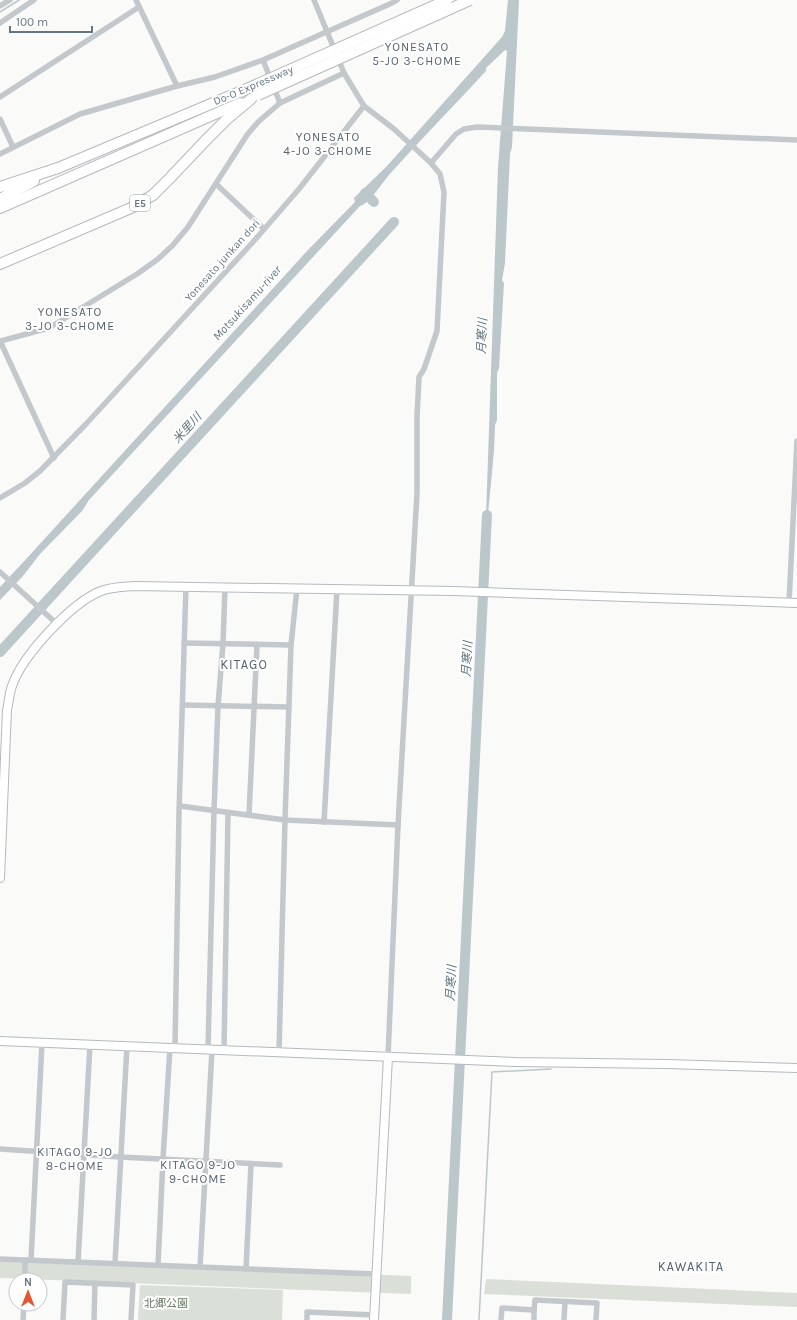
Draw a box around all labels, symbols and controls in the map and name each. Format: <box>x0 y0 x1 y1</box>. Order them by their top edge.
scale bar <box>10 8 92 34</box>
text: 100 m <box>16 15 48 29</box>
district label: YONESATO 5-JO 3-CHOME <box>372 40 462 68</box>
street label: Do-O Expressway <box>211 63 295 108</box>
district label: YONESATO 4-JO 3-CHOME <box>283 130 373 158</box>
road number: E5 <box>130 195 150 211</box>
street label: Yonesato junkan dori <box>182 216 263 304</box>
water label: Motsukisamu-river <box>210 262 285 343</box>
district label: YONESATO 3-JO 3-CHOME <box>25 305 115 333</box>
water label: 月寒川 <box>474 316 490 354</box>
water label: 米里川 <box>170 408 206 446</box>
water label: 月寒川 <box>459 639 475 677</box>
district label: KITAGO <box>220 657 268 672</box>
water label: 月寒川 <box>443 963 459 1001</box>
district label: KITAGO 9-JO 8-CHOME <box>37 1145 113 1173</box>
district label: KITAGO 9-JO 9-CHOME <box>160 1158 236 1186</box>
district label: KAWAKITA <box>658 1259 724 1274</box>
north arrow <box>8 1272 48 1312</box>
text: N <box>24 1276 32 1289</box>
park label: 北郷公園 <box>144 1297 188 1310</box>

